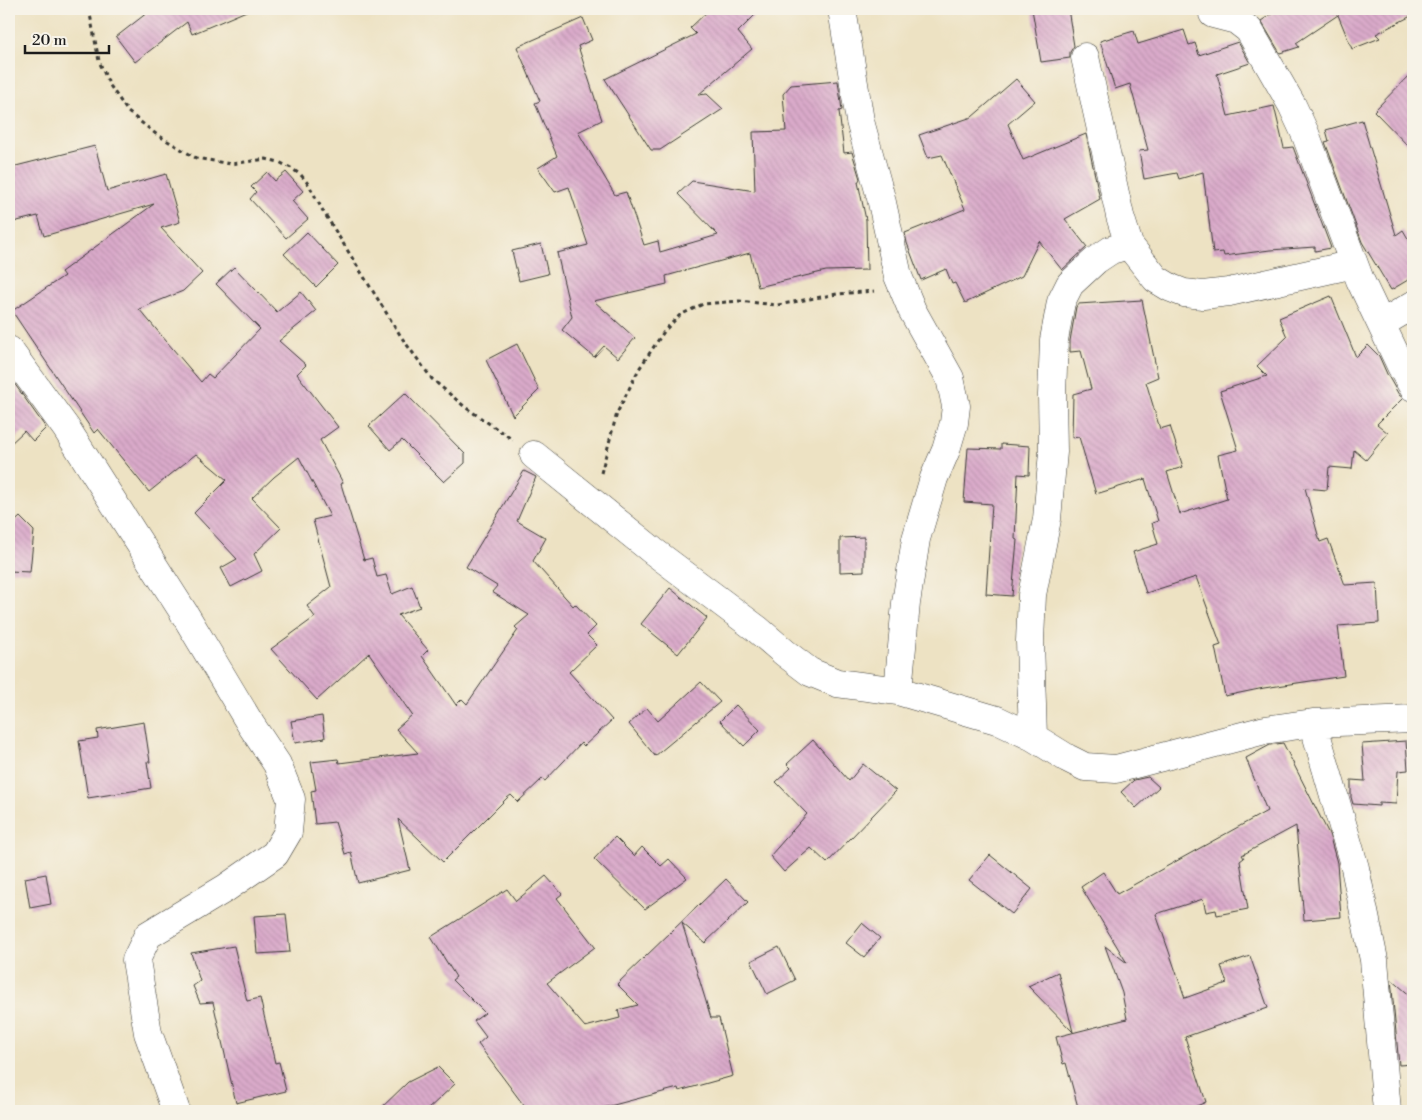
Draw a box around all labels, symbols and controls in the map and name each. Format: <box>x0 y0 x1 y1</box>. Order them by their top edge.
scale bar <box>25 22 109 54</box>
text: 20 m <box>32 31 67 50</box>

